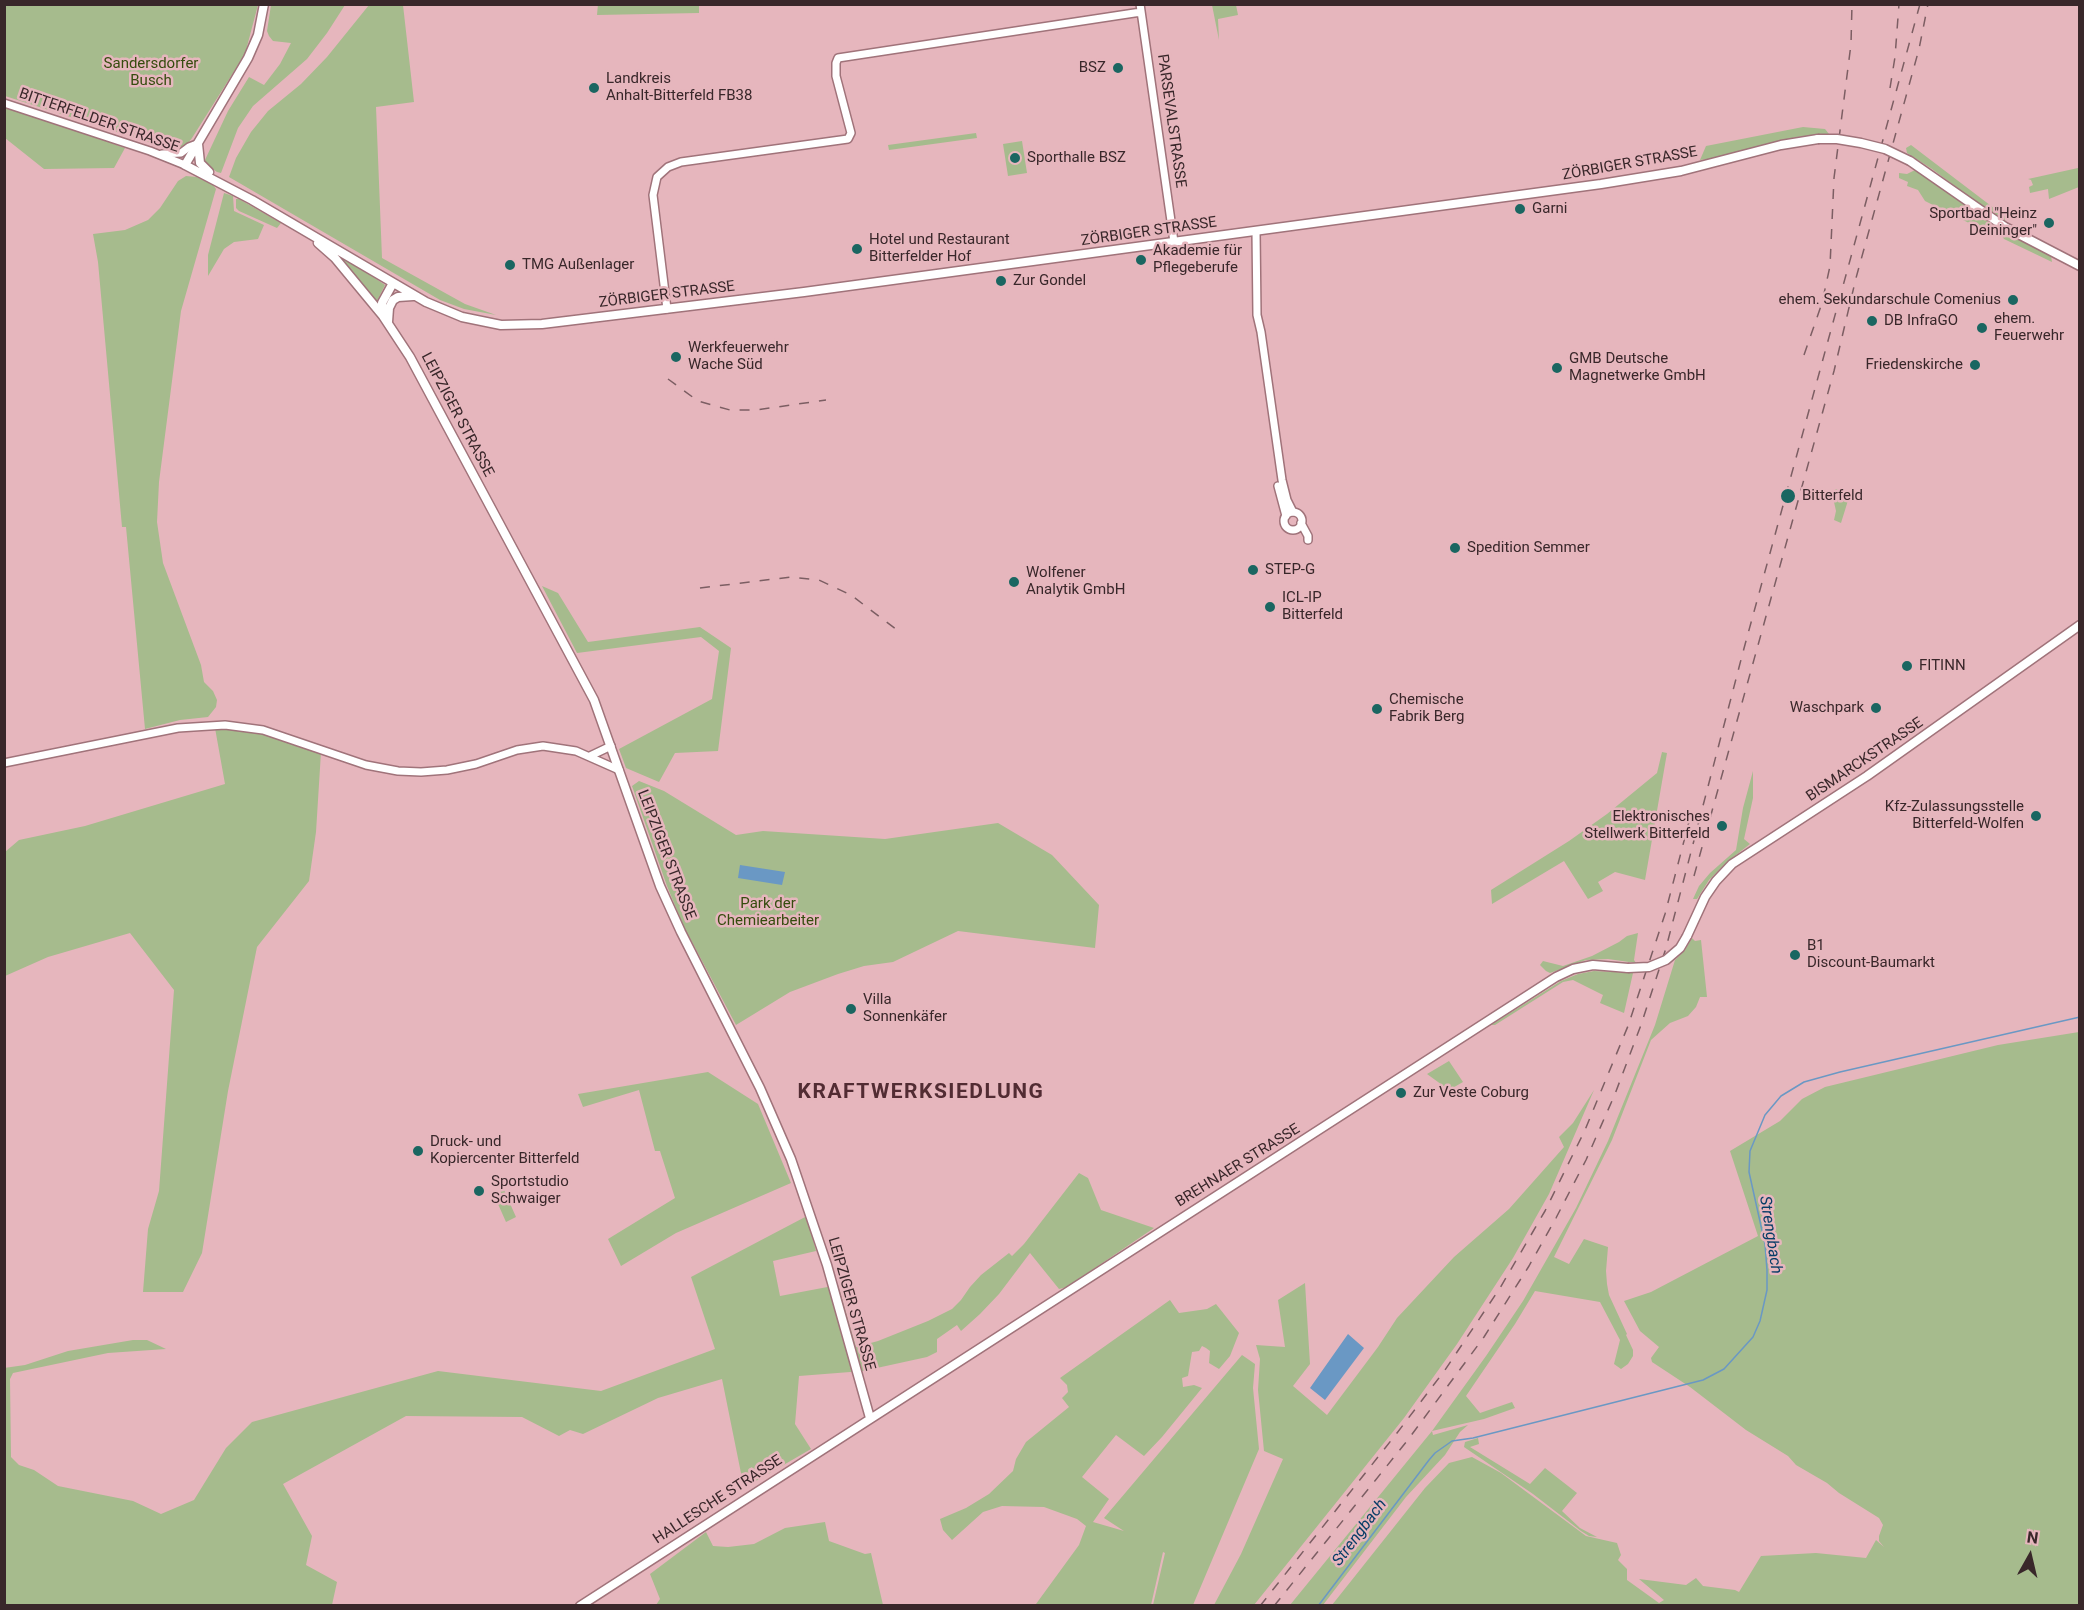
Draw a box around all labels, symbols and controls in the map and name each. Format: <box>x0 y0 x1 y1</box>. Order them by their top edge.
street label: PARSEVALSTRASSE <box>1153 53 1189 189</box>
park label: Sandersdorfer Busch <box>104 55 198 90</box>
place label: BSZ <box>1079 59 1106 77</box>
marker: BSZ <box>1111 61 1125 75</box>
place label: Landkreis Anhalt-Bitterfeld FB38 <box>606 70 752 105</box>
marker: Landkreis Anhalt-Bitterfeld FB38 <box>587 81 601 95</box>
street label: BITTERFELDER STRASSE <box>16 85 182 157</box>
street label: ZÖRBIGER STRASSE <box>1561 143 1699 185</box>
place label: Sporthalle BSZ <box>1027 149 1126 167</box>
marker: Sporthalle BSZ <box>1008 151 1022 165</box>
place label: Garni <box>1532 200 1567 218</box>
marker: Garni <box>1513 202 1527 216</box>
place label: Sportbad "Heinz Deininger" <box>1929 205 2037 240</box>
street label: ZÖRBIGER STRASSE <box>1080 214 1218 250</box>
marker: Sportbad "Heinz Deininger" <box>2042 216 2056 230</box>
place label: Hotel und Restaurant Bitterfelder Hof <box>869 231 1010 266</box>
marker: Hotel und Restaurant Bitterfelder Hof <box>850 242 864 256</box>
place label: Akademie für Pflegeberufe <box>1153 242 1242 277</box>
marker: Akademie für Pflegeberufe <box>1134 253 1148 267</box>
place label: TMG Außenlager <box>522 256 634 274</box>
marker: TMG Außenlager <box>503 258 517 272</box>
place label: Zur Gondel <box>1013 272 1086 290</box>
marker: Zur Gondel <box>994 274 1008 288</box>
street label: ZÖRBIGER STRASSE <box>598 278 736 312</box>
place label: ehem. Sekundarschule Comenius <box>1778 291 2001 309</box>
marker: ehem. Sekundarschule Comenius <box>2006 293 2020 307</box>
place label: ehem. Feuerwehr <box>1994 310 2064 345</box>
place label: DB InfraGO <box>1884 312 1958 330</box>
marker: DB InfraGO <box>1865 314 1879 328</box>
marker: ehem. Feuerwehr <box>1975 321 1989 335</box>
place label: Werkfeuerwehr Wache Süd <box>688 339 789 374</box>
street label: LEIPZIGER STRASSE <box>417 350 497 480</box>
marker: Werkfeuerwehr Wache Süd <box>669 350 683 364</box>
place label: GMB Deutsche Magnetwerke GmbH <box>1569 350 1706 385</box>
place label: Friedenskirche <box>1866 356 1963 374</box>
marker: Friedenskirche <box>1968 358 1982 372</box>
marker: GMB Deutsche Magnetwerke GmbH <box>1550 361 1564 375</box>
marker: Bitterfeld <box>1779 487 1797 505</box>
place label: Bitterfeld <box>1802 487 1863 505</box>
place label: Spedition Semmer <box>1467 539 1590 557</box>
marker: Spedition Semmer <box>1448 541 1462 555</box>
place label: STEP-G <box>1265 561 1315 579</box>
marker: STEP-G <box>1246 563 1260 577</box>
place label: Wolfener Analytik GmbH <box>1026 564 1125 599</box>
marker: Wolfener Analytik GmbH <box>1007 575 1021 589</box>
place label: ICL-IP Bitterfeld <box>1282 589 1343 624</box>
marker: ICL-IP Bitterfeld <box>1263 600 1277 614</box>
place label: FITINN <box>1919 657 1966 675</box>
marker: FITINN <box>1900 659 1914 673</box>
place label: Chemische Fabrik Berg <box>1389 691 1464 726</box>
place label: Waschpark <box>1790 699 1864 717</box>
marker: Waschpark <box>1869 701 1883 715</box>
marker: Chemische Fabrik Berg <box>1370 702 1384 716</box>
street label: BISMARCKSTRASSE <box>1803 714 1927 806</box>
street label: LEIPZIGER STRASSE <box>633 787 699 923</box>
place label: Kfz-Zulassungsstelle Bitterfeld-Wolfen <box>1885 798 2024 833</box>
place label: Elektronisches Stellwerk Bitterfeld <box>1584 808 1710 843</box>
marker: Kfz-Zulassungsstelle Bitterfeld-Wolfen <box>2029 809 2043 823</box>
marker: Elektronisches Stellwerk Bitterfeld <box>1715 819 1729 833</box>
park label: Park der Chemiearbeiter <box>717 895 819 930</box>
place label: B1 Discount-Baumarkt <box>1807 937 1935 972</box>
marker: B1 Discount-Baumarkt <box>1788 948 1802 962</box>
place label: Villa Sonnenkäfer <box>863 991 947 1026</box>
marker: Villa Sonnenkäfer <box>844 1002 858 1016</box>
district label: KRAFTWERKSIEDLUNG <box>798 1080 1044 1106</box>
place label: Zur Veste Coburg <box>1413 1084 1529 1102</box>
marker: Zur Veste Coburg <box>1394 1086 1408 1100</box>
street label: BREHNAER STRASSE <box>1173 1120 1303 1212</box>
place label: Druck- und Kopiercenter Bitterfeld <box>430 1133 580 1168</box>
marker: Druck- und Kopiercenter Bitterfeld <box>411 1144 425 1158</box>
place label: Sportstudio Schwaiger <box>491 1173 569 1208</box>
marker: Sportstudio Schwaiger <box>472 1184 486 1198</box>
water label: Strengbach <box>1754 1195 1786 1275</box>
street label: LEIPZIGER STRASSE <box>823 1235 879 1373</box>
street label: HALLESCHE STRASSE <box>650 1452 786 1548</box>
water label: Strengbach <box>1329 1496 1391 1570</box>
north arrow <box>2000 1526 2060 1586</box>
text: N <box>2026 1527 2039 1548</box>

